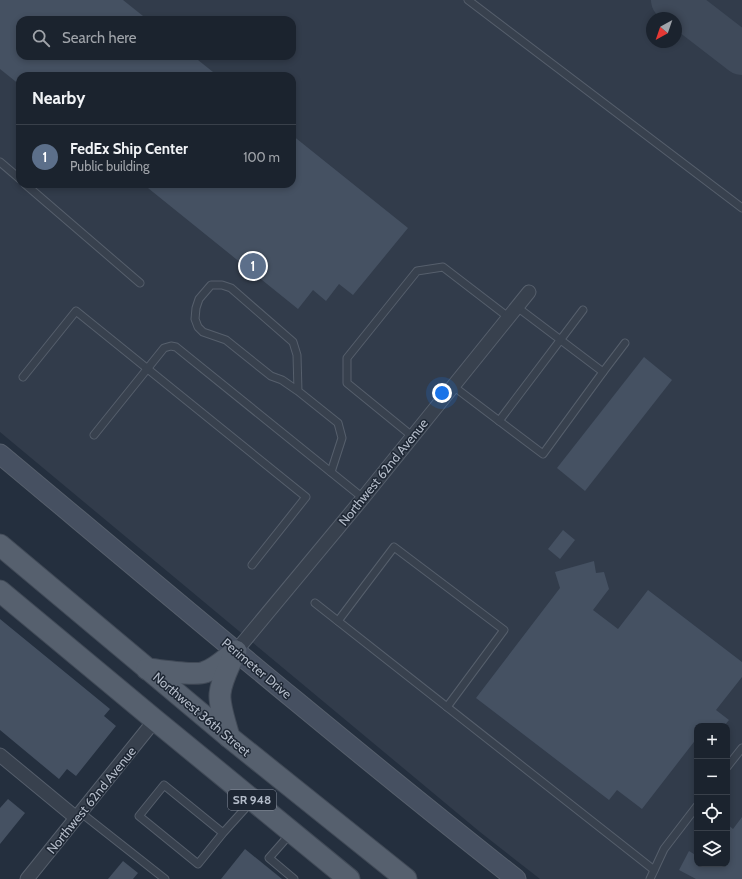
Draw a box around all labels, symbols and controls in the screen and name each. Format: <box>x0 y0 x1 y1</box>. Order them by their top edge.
north arrow <box>646 12 682 48</box>
search box <box>16 16 296 60</box>
icon: search <box>30 27 52 49</box>
text: Search here <box>62 29 137 47</box>
text: Nearby <box>32 88 85 108</box>
text: FedEx Ship Center <box>70 140 188 158</box>
text: 1 <box>43 149 47 165</box>
text: 100 m <box>243 149 280 165</box>
text: Public building <box>70 158 150 174</box>
pin: 1 <box>240 251 266 281</box>
your location <box>432 383 452 403</box>
street label: Northwest 62nd Avenue <box>335 415 431 529</box>
street label: Perimeter Drive <box>219 634 295 702</box>
street label: Northwest 36th Street <box>150 669 255 760</box>
map controls <box>694 723 730 867</box>
button: + <box>694 723 730 759</box>
street label: Northwest 62nd Avenue <box>43 743 139 857</box>
button: − <box>694 759 730 795</box>
road number: SR 948 <box>228 790 276 810</box>
button: locate <box>694 795 730 831</box>
button: layers <box>694 831 730 867</box>

